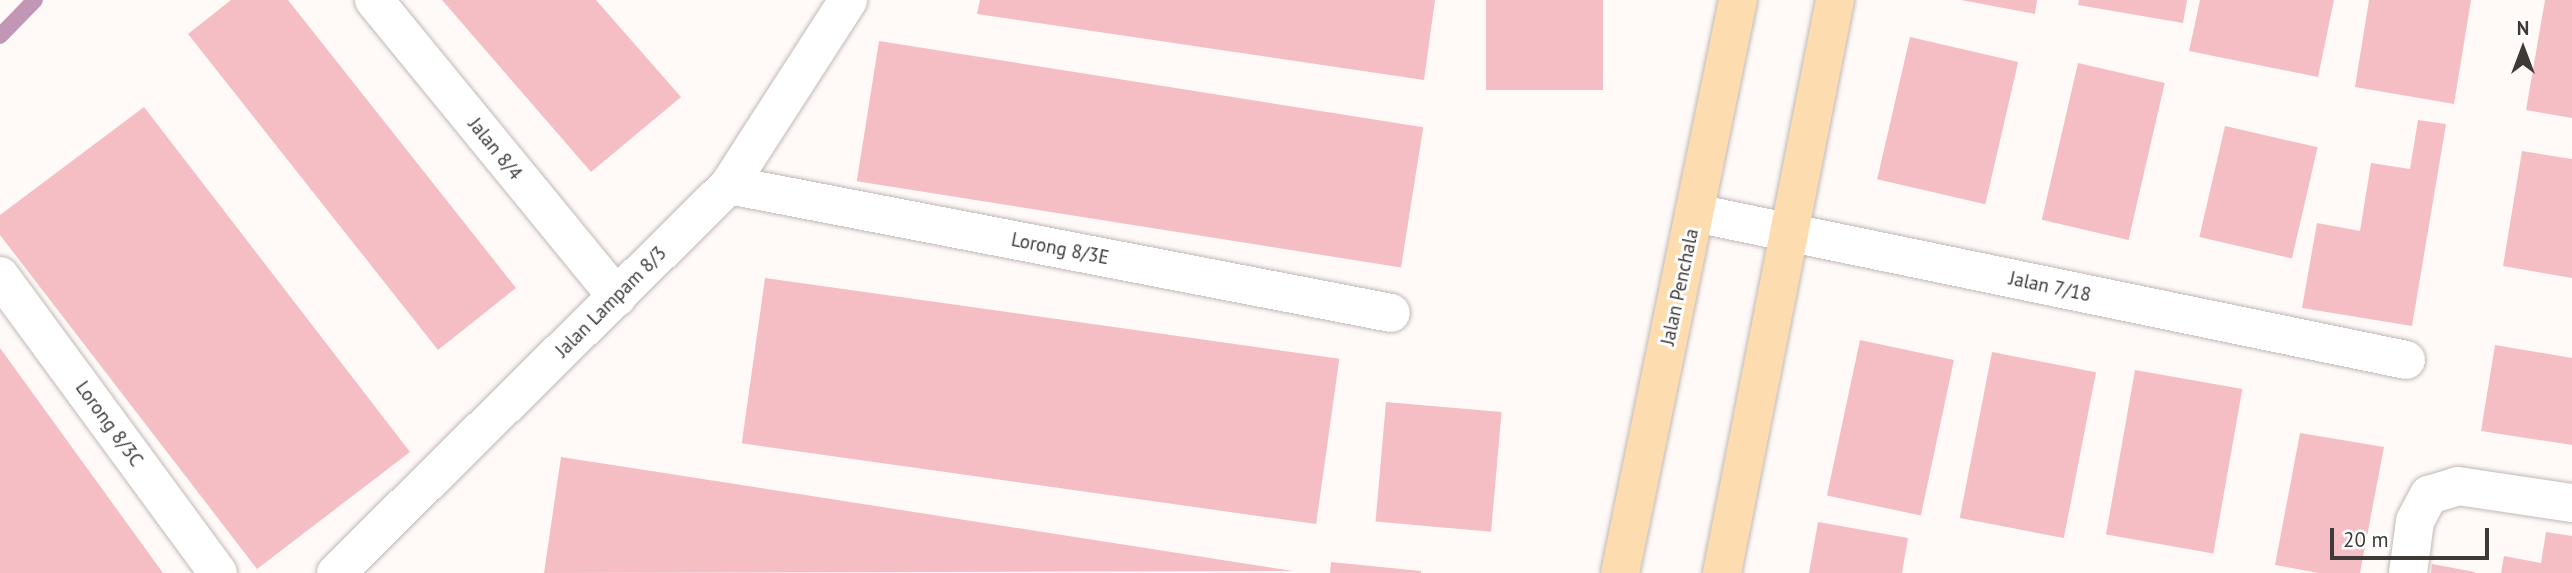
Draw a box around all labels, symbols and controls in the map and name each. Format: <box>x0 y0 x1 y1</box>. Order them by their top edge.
north arrow <box>2488 14 2558 84</box>
text: N <box>2517 16 2529 40</box>
street label: Jalan 8/4 <box>463 114 527 184</box>
street label: Jalan Penchala <box>1657 227 1703 347</box>
street label: Lorong 8/3E <box>1009 228 1111 270</box>
street label: Jalan Lampam 8/3 <box>551 242 671 362</box>
street label: Jalan 7/18 <box>2007 267 2093 307</box>
street label: Lorong 8/3C <box>71 377 147 471</box>
scale bar <box>2334 514 2493 558</box>
text: 20 m <box>2343 526 2389 553</box>

